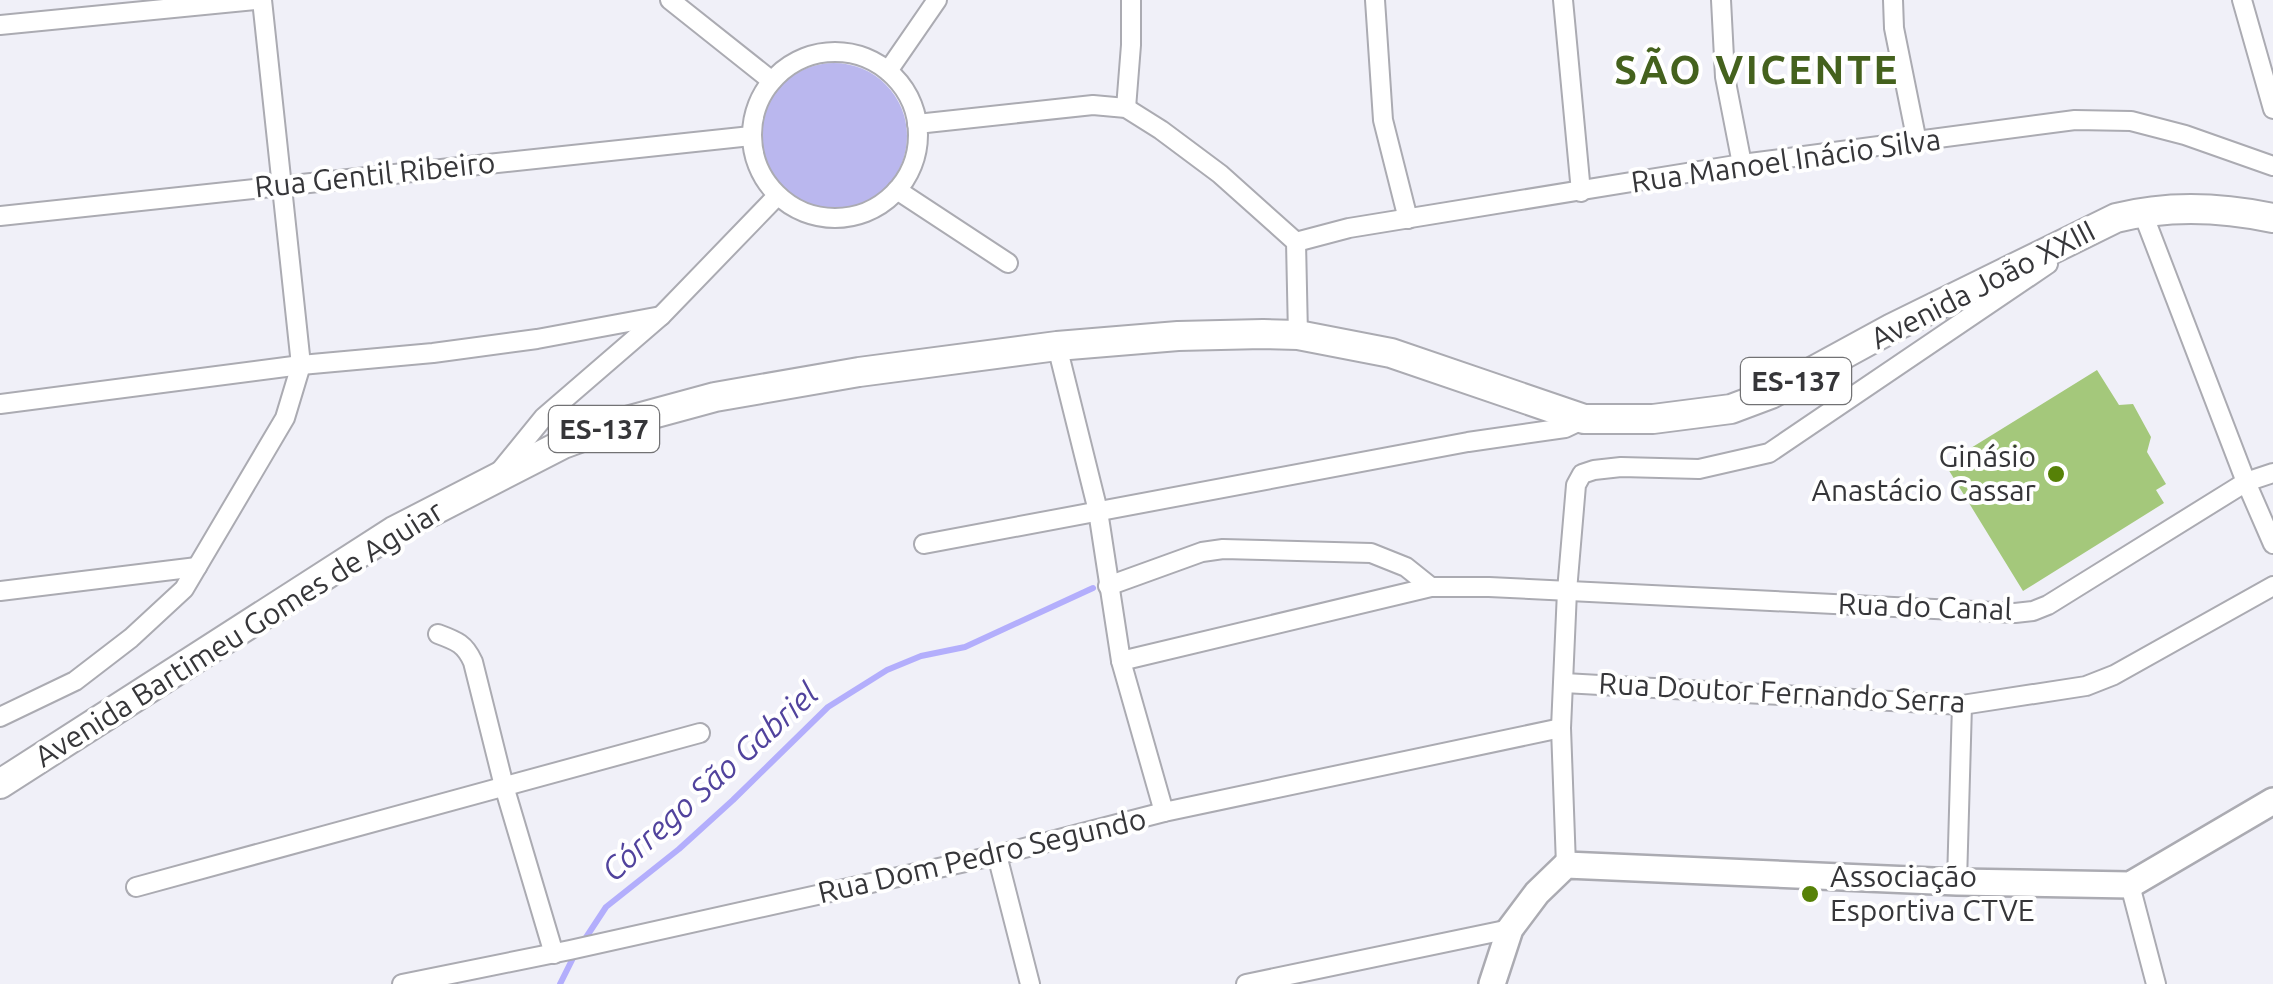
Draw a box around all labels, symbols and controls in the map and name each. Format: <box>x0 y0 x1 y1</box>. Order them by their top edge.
district label: SÃO VICENTE <box>1614 46 1900 92</box>
street label: Rua Manoel Inácio Silva <box>1629 121 1943 199</box>
street label: Rua Gentil Ribeiro <box>253 144 497 204</box>
street label: Avenida João XXIII <box>1865 213 2100 355</box>
road number: ES-137 <box>1741 358 1851 404</box>
road number: ES-137 <box>549 406 659 452</box>
place label: Ginásio Anastácio Cassar <box>1811 439 2037 507</box>
marker: Ginásio Anastácio Cassar <box>2045 463 2067 485</box>
street label: Avenida Bartimeu Gomes de Aguiar <box>28 493 449 773</box>
street label: Rua do Canal <box>1837 586 2013 626</box>
street label: Rua Doutor Fernando Serra <box>1598 665 1966 719</box>
water label: Córrego São Gabriel <box>594 675 825 888</box>
street label: Rua Dom Pedro Segundo <box>814 801 1149 909</box>
place label: Associação Esportiva CTVE <box>1830 859 2035 927</box>
marker: Associação Esportiva CTVE <box>1799 883 1821 905</box>

